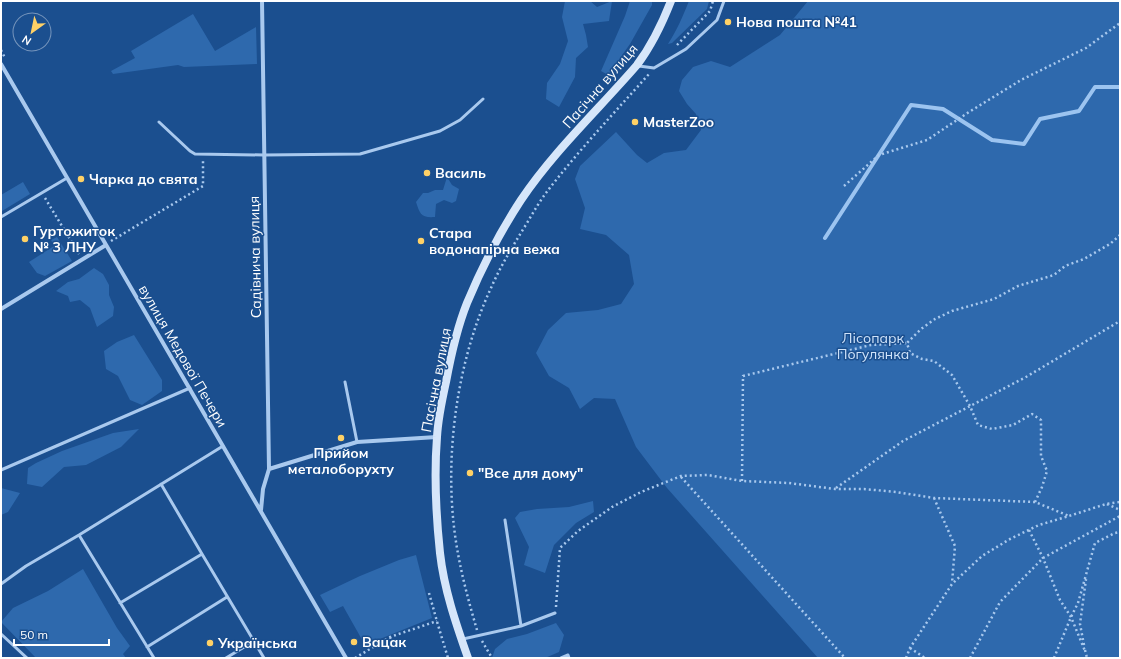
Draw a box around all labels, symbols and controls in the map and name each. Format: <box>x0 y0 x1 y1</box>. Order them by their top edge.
north arrow <box>12 12 52 52</box>
place label: Нова пошта №41 <box>736 13 857 31</box>
marker: Нова пошта №41 <box>723 17 733 27</box>
text: N <box>19 32 34 49</box>
street label: Пасічна вулиця <box>558 40 642 132</box>
place label: MasterZoo <box>643 113 714 131</box>
marker: MasterZoo <box>630 117 640 127</box>
place label: Василь <box>435 164 486 182</box>
marker: Василь <box>422 168 432 178</box>
place label: Чарка до свята <box>89 170 198 188</box>
marker: Чарка до свята <box>76 174 86 184</box>
street label: Садівнича вулиця <box>245 196 265 318</box>
place label: Гуртожиток № 3 ЛНУ <box>33 222 116 256</box>
place label: Стара водонапірна вежа <box>429 224 560 258</box>
marker: Гуртожиток № 3 ЛНУ <box>20 234 30 244</box>
marker: Стара водонапірна вежа <box>416 236 426 246</box>
street label: вулиця Медової Печери <box>135 281 231 431</box>
street label: Пасічна вулиця <box>417 326 455 434</box>
park label: Лісопарк Погулянка <box>837 329 909 363</box>
marker: Прийом металоборухту <box>336 433 346 443</box>
place label: Прийом металоборухту <box>288 444 394 478</box>
place label: "Все для дому" <box>478 464 583 482</box>
marker: "Все для дому" <box>465 468 475 478</box>
scale bar <box>14 621 109 647</box>
text: 50 m <box>20 627 48 642</box>
place label: Вацак <box>362 633 407 651</box>
place label: Українська <box>217 634 297 652</box>
marker: Вацак <box>349 637 359 647</box>
marker: Українська <box>205 638 215 648</box>

